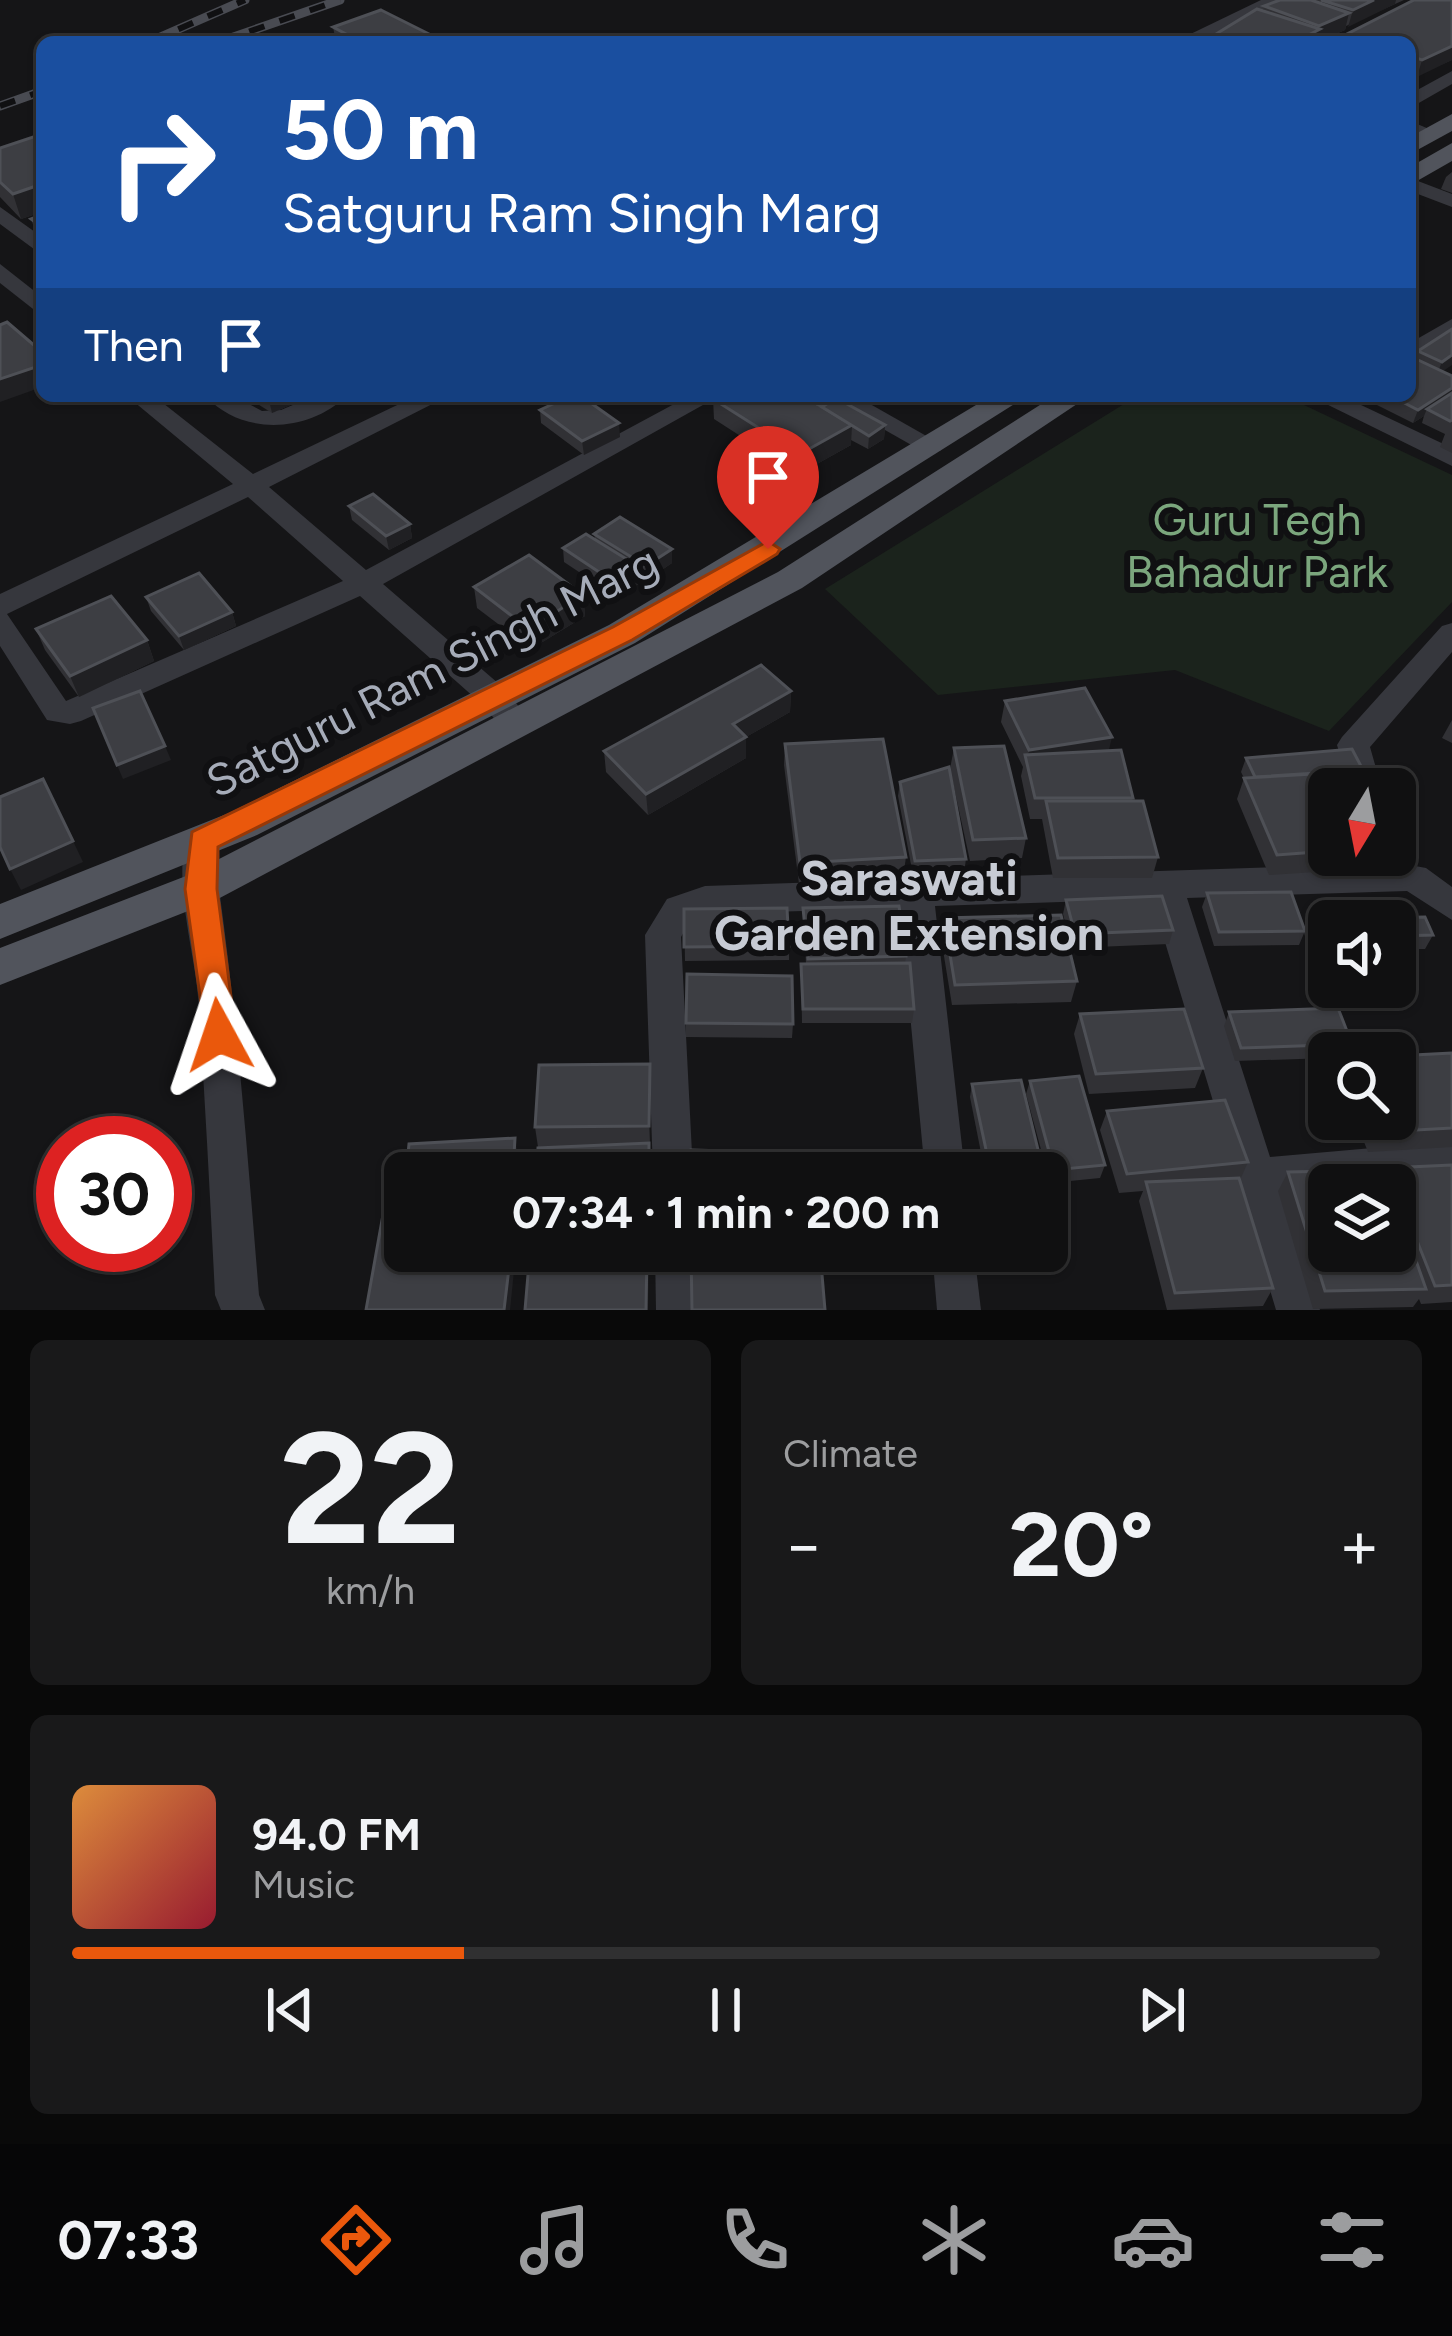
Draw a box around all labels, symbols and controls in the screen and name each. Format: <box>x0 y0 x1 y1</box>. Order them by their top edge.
text: 50 m <box>282 79 478 180</box>
icon: right <box>84 84 240 240</box>
text: Satguru Ram Singh Marg <box>282 181 881 246</box>
icon: arrive <box>208 312 274 378</box>
text: Then <box>84 318 184 372</box>
pin <box>717 426 819 549</box>
icon: arrive <box>735 444 801 510</box>
park label: Guru Tegh Bahadur Park <box>1126 492 1388 598</box>
street label: Satguru Ram Singh Marg <box>197 534 667 808</box>
north arrow <box>1308 768 1416 876</box>
map controls <box>1308 768 1416 1272</box>
district label: Saraswati Garden Extension <box>714 849 1104 962</box>
button: sound <box>1308 900 1416 1008</box>
position arrow <box>156 972 282 1098</box>
button: search <box>1308 1032 1416 1140</box>
speed limit sign: 30 <box>36 1116 192 1272</box>
button: layers <box>1308 1164 1416 1272</box>
text: 07:34 · 1 min · 200 m <box>512 1185 940 1239</box>
text: 22 <box>280 1395 461 1582</box>
text: Climate <box>783 1430 918 1477</box>
text: 20° <box>1009 1490 1154 1599</box>
text: − <box>783 1505 824 1585</box>
text: + <box>1339 1505 1380 1585</box>
text: km/h <box>326 1567 415 1614</box>
text: 94.0 FM <box>252 1807 421 1861</box>
text: Music <box>252 1861 355 1908</box>
icon: previous <box>257 1977 323 2043</box>
icon: pause <box>693 1977 759 2043</box>
icon: next <box>1129 1977 1195 2043</box>
icon: directions <box>314 2198 398 2282</box>
icon: music <box>513 2198 597 2282</box>
icon: phone <box>713 2198 797 2282</box>
icon: climate <box>912 2198 996 2282</box>
icon: car <box>1111 2198 1195 2282</box>
icon: filters <box>1310 2198 1394 2282</box>
text: 07:33 <box>58 2208 199 2273</box>

